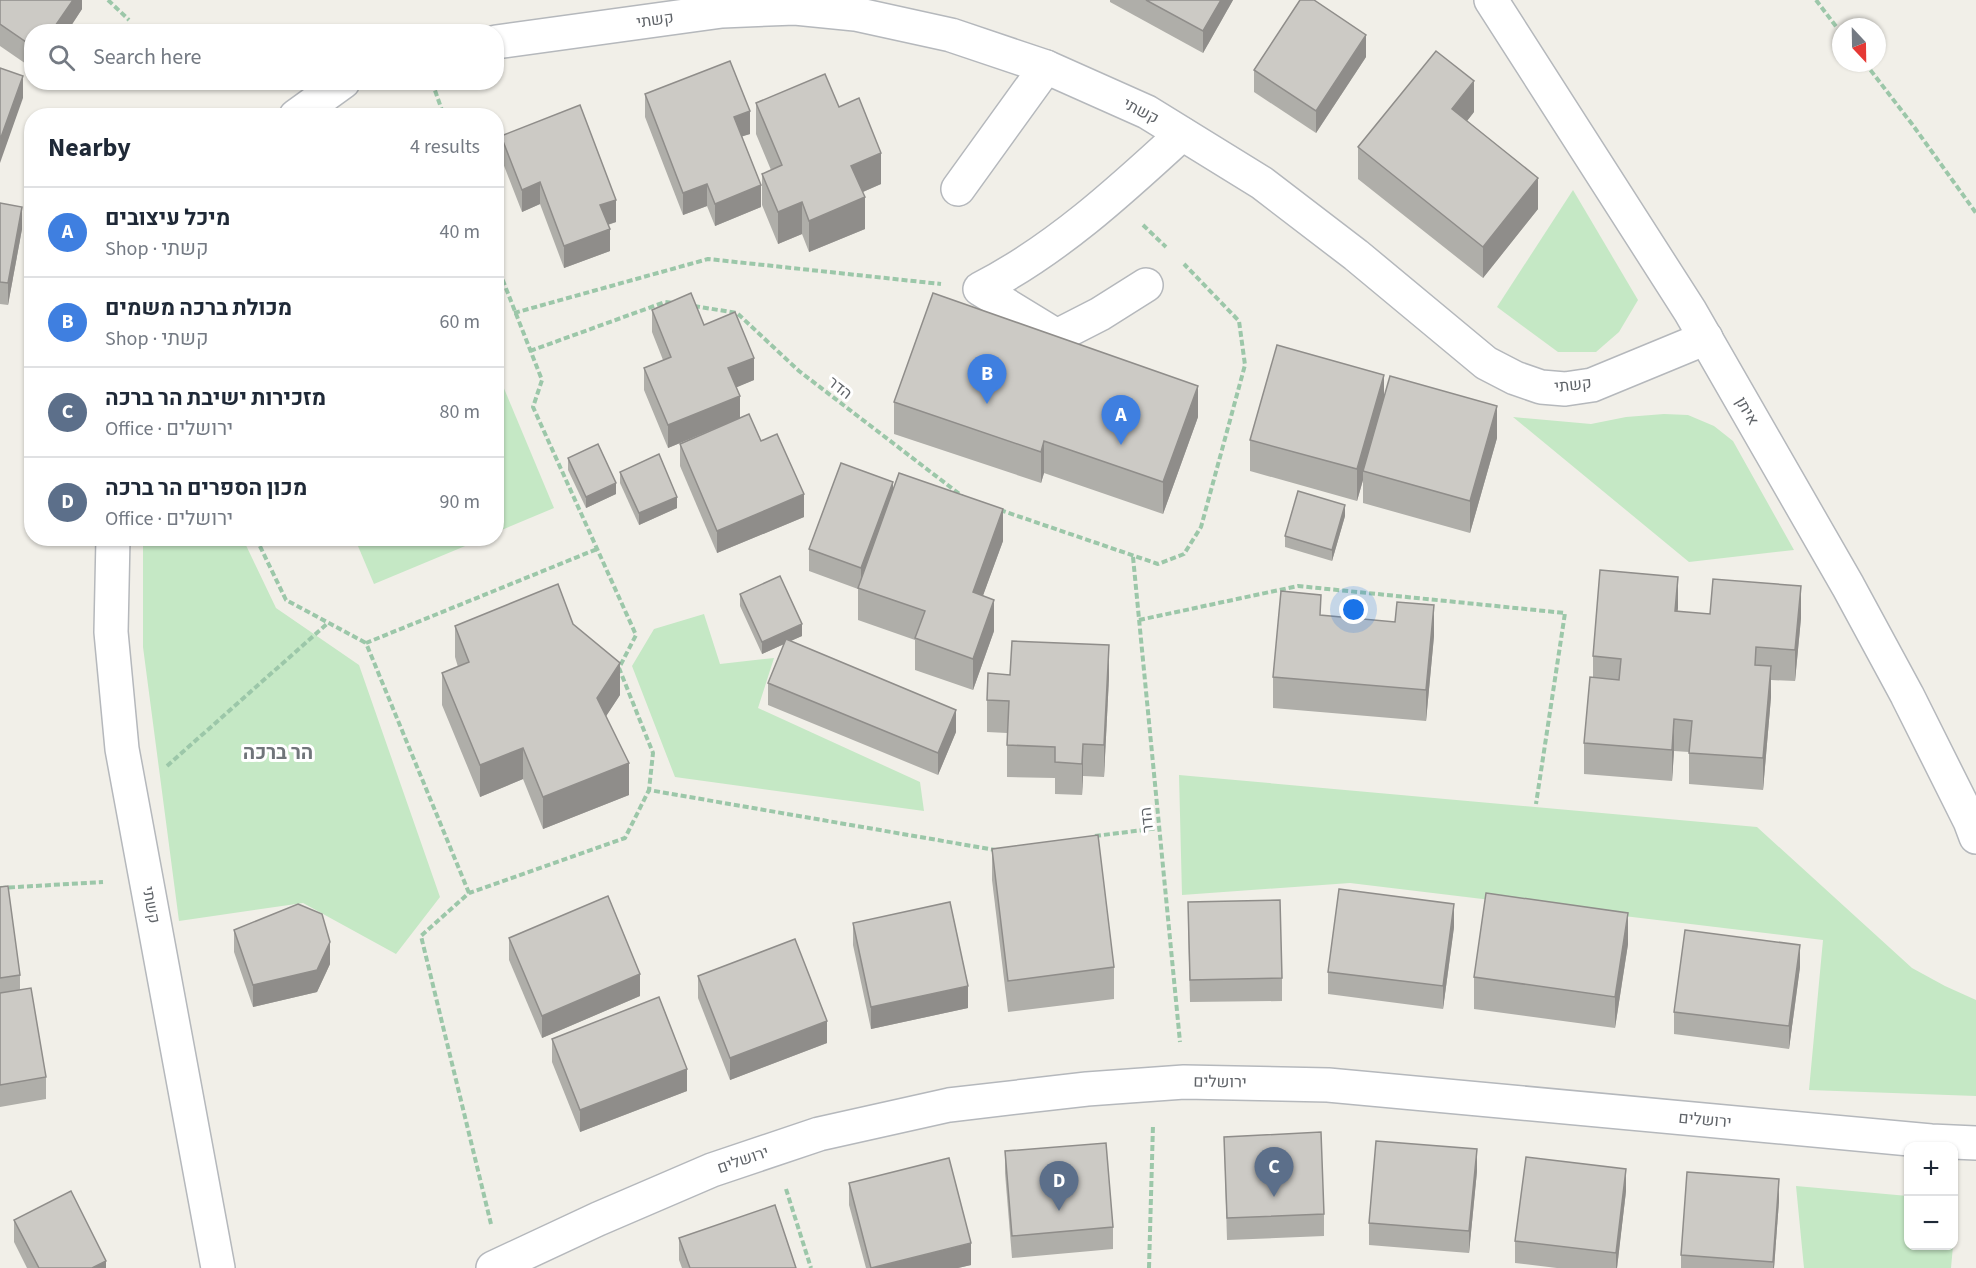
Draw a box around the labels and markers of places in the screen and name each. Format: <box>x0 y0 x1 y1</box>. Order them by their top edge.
pin: B <box>968 354 1006 404</box>
pin: A <box>1102 396 1140 445</box>
pin: C <box>1254 1148 1294 1197</box>
pin: D <box>1040 1162 1078 1211</box>

